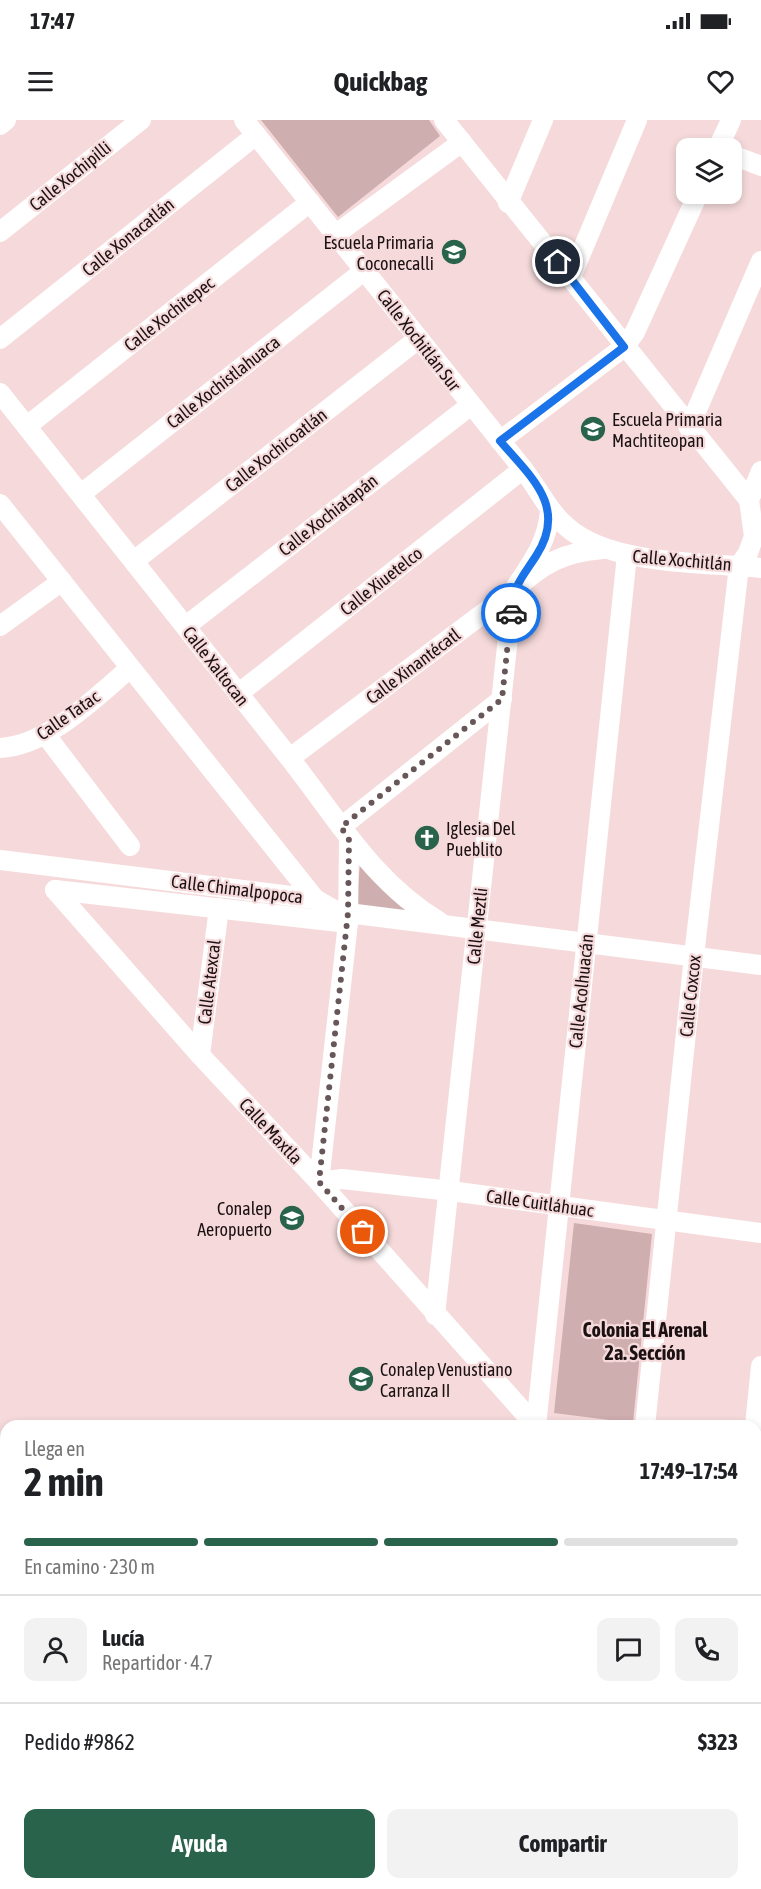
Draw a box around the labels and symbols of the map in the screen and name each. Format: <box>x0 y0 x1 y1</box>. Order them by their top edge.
street label: Calle Xochipilli <box>25 137 115 215</box>
street label: Calle Xonacatlán <box>78 194 178 280</box>
place label: Escuela Primaria Coconecalli <box>323 232 434 274</box>
pin <box>532 236 583 287</box>
school or university icon: Escuela Primaria Coconecalli <box>439 237 469 267</box>
street label: Calle Xochitepec <box>120 272 219 356</box>
street label: Calle Xochitlán Sur <box>373 285 466 396</box>
street label: Calle Xochistlahuaca <box>162 331 284 433</box>
street label: Calle Xochicoatlán <box>221 404 331 496</box>
place label: Escuela Primaria Machtiteopan <box>612 409 723 451</box>
school or university icon: Escuela Primaria Machtiteopan <box>578 414 608 444</box>
street label: Calle Xochiatapán <box>274 470 382 560</box>
street label: Calle Xiuetelco <box>336 542 426 620</box>
street label: Calle Xochitlán <box>632 545 732 575</box>
courier <box>481 583 541 643</box>
street label: Calle Xaltocan <box>179 622 253 710</box>
street label: Calle Xinantécatl <box>362 624 464 708</box>
street label: Calle Tatac <box>33 686 104 744</box>
place label: Iglesia Del Pueblito <box>446 818 516 860</box>
church icon: Iglesia Del Pueblito <box>412 823 442 853</box>
street label: Calle Chimalpopoca <box>170 871 304 907</box>
street label: Calle Meztli <box>463 886 491 966</box>
street label: Calle Acolhuacán <box>565 933 597 1049</box>
street label: Calle Atexcal <box>193 938 225 1026</box>
street label: Calle Coxcox <box>675 954 705 1038</box>
street label: Calle Maxtla <box>235 1094 307 1168</box>
street label: Calle Cuitláhuac <box>485 1185 595 1221</box>
place label: Conalep Aeropuerto <box>197 1198 272 1240</box>
school or university icon: Conalep Aeropuerto <box>277 1203 307 1233</box>
pin <box>337 1206 388 1257</box>
district label: Colonia El Arenal 2a. Sección <box>583 1318 708 1364</box>
place label: Conalep Venustiano Carranza II <box>380 1359 513 1401</box>
school or university icon: Conalep Venustiano Carranza II <box>346 1364 376 1394</box>

